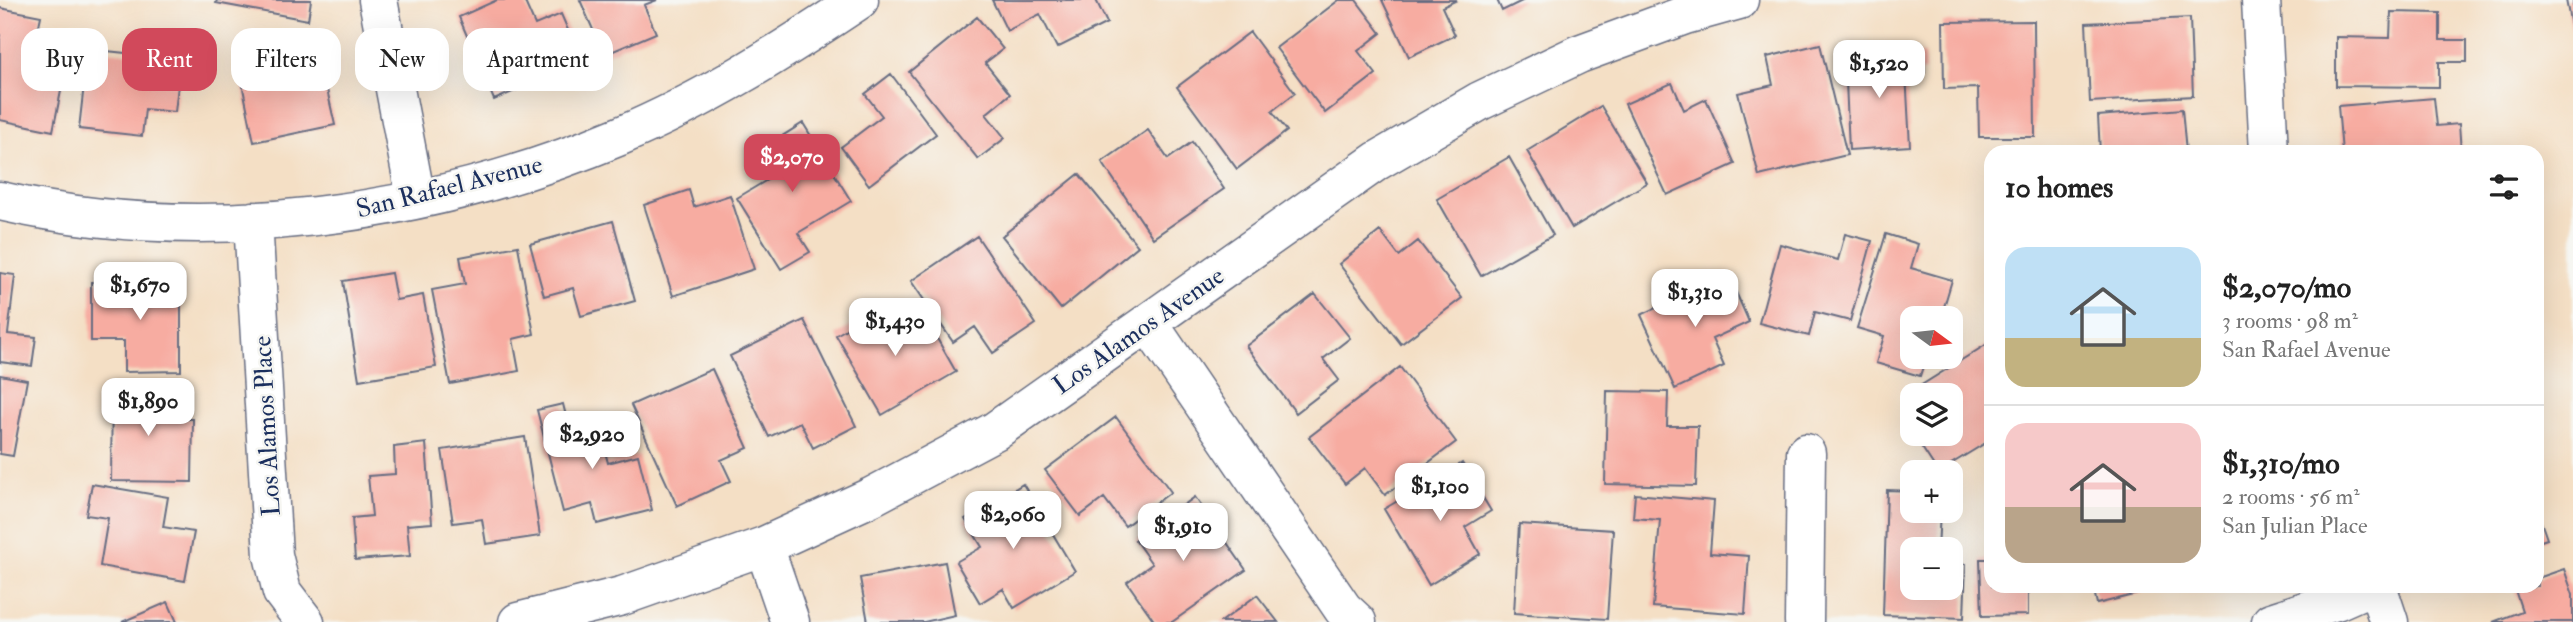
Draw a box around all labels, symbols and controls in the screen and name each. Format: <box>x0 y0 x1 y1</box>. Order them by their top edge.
chip: Buy <box>21 28 108 91</box>
chip: Rent <box>122 28 217 91</box>
chip: Filters <box>231 28 341 91</box>
chip: New <box>355 28 449 91</box>
chip: Apartment <box>463 28 613 91</box>
pin: $1,520 <box>1822 41 1936 100</box>
text: $1,520 <box>1849 48 1909 77</box>
pin: $2,070 <box>735 134 849 194</box>
text: $2,070 <box>760 142 824 171</box>
street label: San Rafael Avenue <box>353 148 546 226</box>
icon: filters <box>2485 168 2523 206</box>
text: 10 homes <box>2005 169 2113 206</box>
street label: Los Alamos Avenue <box>1047 260 1231 402</box>
pin: $1,670 <box>83 262 197 322</box>
text: $2,070/mo <box>2222 269 2351 306</box>
text: $1,670 <box>110 270 170 299</box>
pin: $1,310 <box>1638 270 1752 329</box>
icon: home <box>2061 275 2145 359</box>
text: $1,310 <box>1667 277 1723 306</box>
pin: $1,430 <box>838 298 952 358</box>
text: $1,430 <box>865 306 925 335</box>
north arrow <box>1900 306 1964 369</box>
map controls <box>1900 306 1963 600</box>
text: 3 rooms · 98 m² <box>2222 306 2358 335</box>
street label: Los Alamos Place <box>246 335 288 517</box>
text: San Rafael Avenue <box>2222 335 2391 364</box>
pin: $1,890 <box>91 378 205 438</box>
button: layers <box>1900 383 1963 446</box>
text: $1,890 <box>117 386 179 415</box>
pin: $2,920 <box>535 412 649 471</box>
text: $2,920 <box>559 419 625 448</box>
text: $1,310/mo <box>2222 445 2340 482</box>
icon: home <box>2061 451 2145 535</box>
button: + <box>1900 460 1963 523</box>
pin: $1,100 <box>1383 463 1497 523</box>
text: $1,100 <box>1411 471 1469 500</box>
text: 2 rooms · 56 m² <box>2222 482 2360 511</box>
pin: $2,060 <box>956 491 1070 551</box>
text: $2,060 <box>980 499 1046 528</box>
pin: $1,910 <box>1126 504 1240 563</box>
text: $1,910 <box>1154 511 1212 540</box>
text: San Julian Place <box>2222 511 2368 540</box>
button: − <box>1900 537 1963 600</box>

